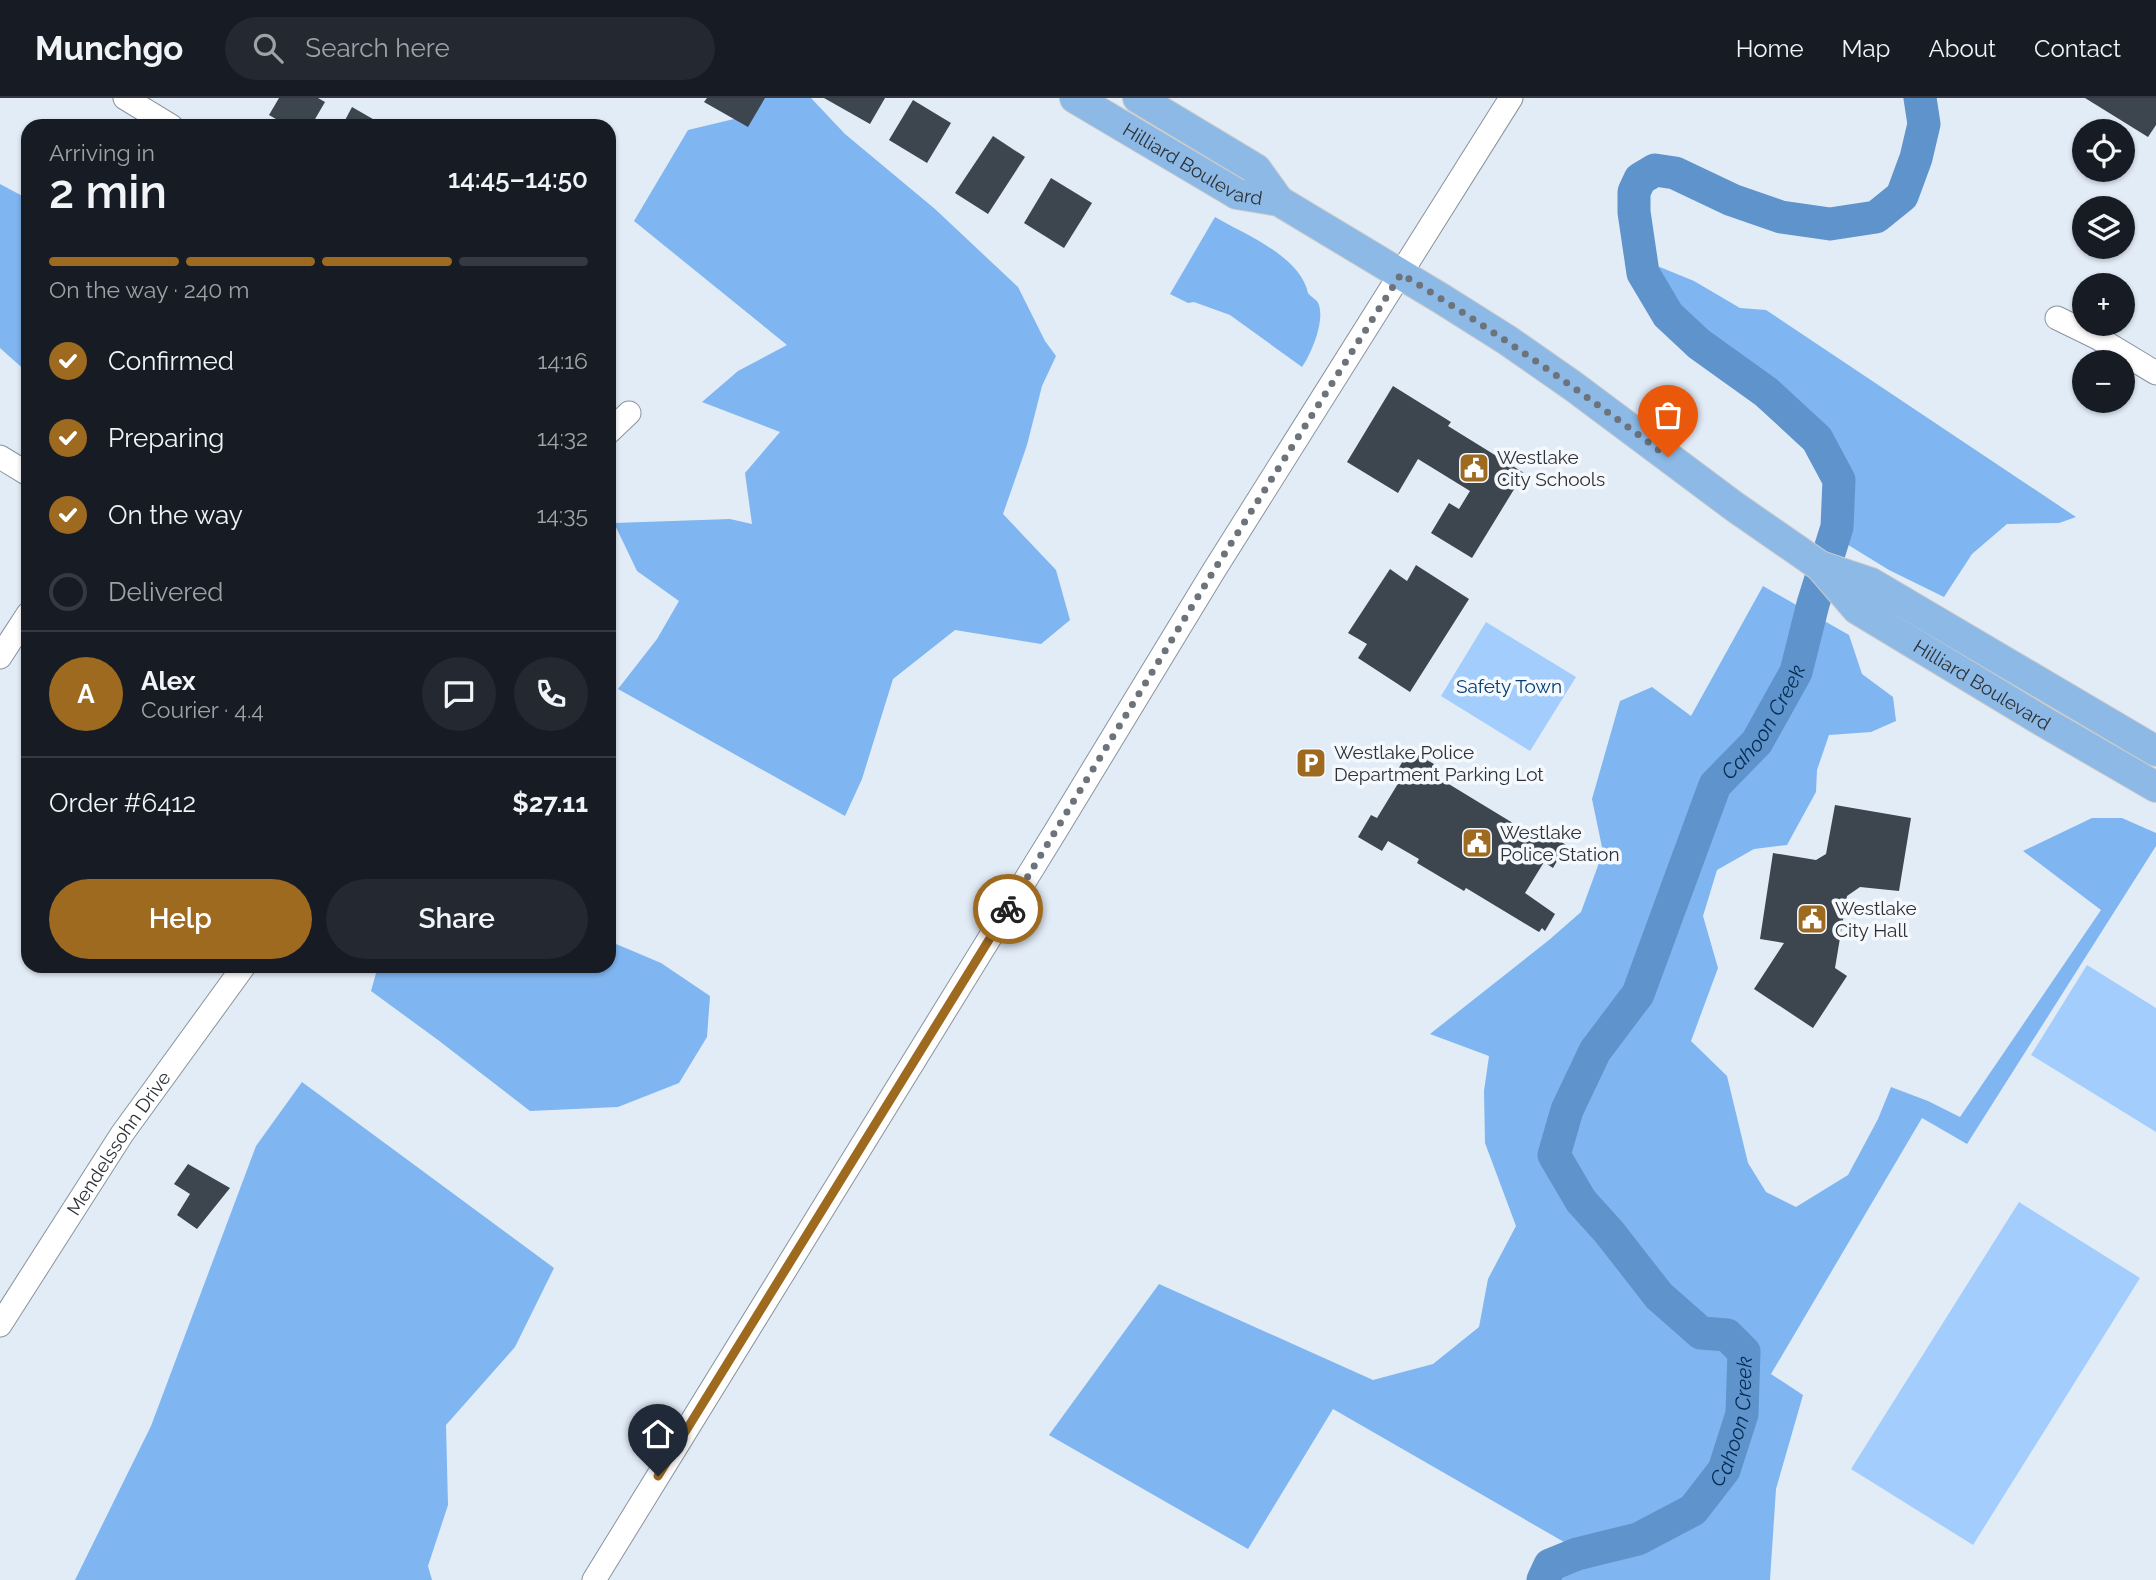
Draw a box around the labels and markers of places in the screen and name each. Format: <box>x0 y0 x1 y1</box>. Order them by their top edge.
pin <box>1638 385 1698 457</box>
place label: Westlake City Schools <box>1497 446 1605 490</box>
public building icon: Westlake City Schools <box>1457 451 1491 485</box>
place label: Westlake Police Department Parking Lot <box>1334 741 1544 785</box>
parking icon: Westlake Police Department Parking Lot <box>1294 746 1328 780</box>
place label: Westlake Police Station <box>1500 821 1619 865</box>
public building icon: Westlake Police Station <box>1460 826 1494 860</box>
place label: Westlake City Hall <box>1835 897 1917 941</box>
public building icon: Westlake City Hall <box>1795 902 1829 936</box>
pin <box>628 1404 688 1476</box>

